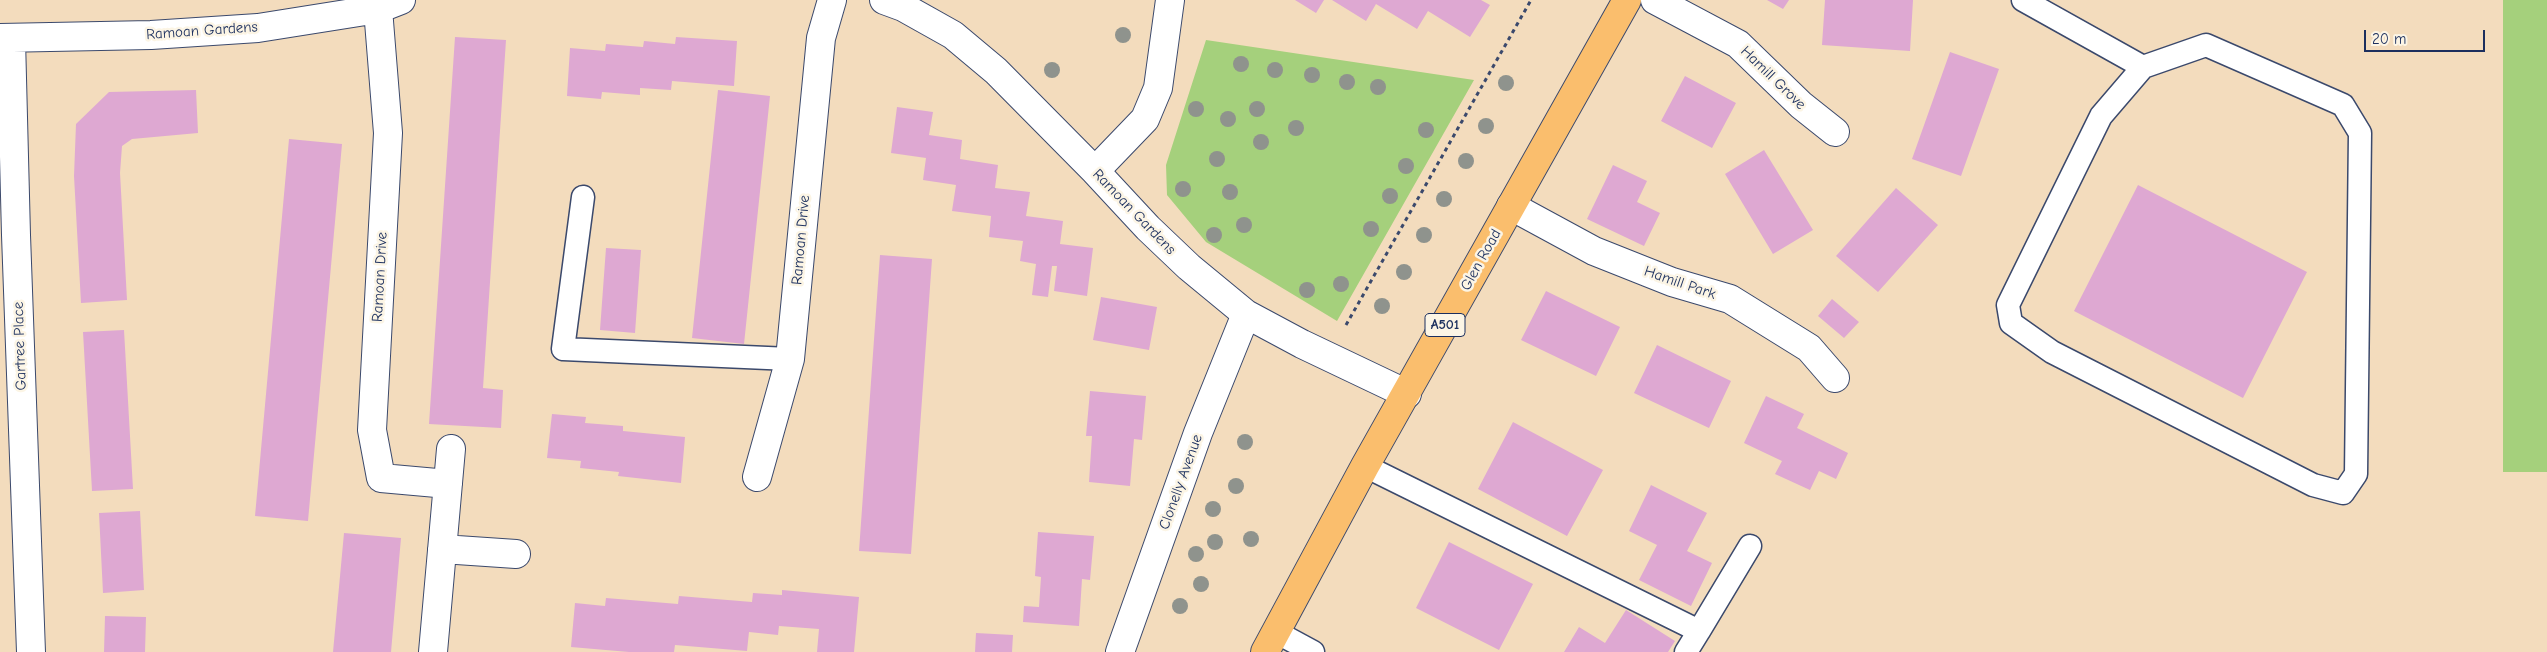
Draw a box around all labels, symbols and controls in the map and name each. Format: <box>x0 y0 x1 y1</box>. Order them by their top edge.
street label: Ramoan Gardens <box>146 18 258 44</box>
scale bar <box>2367 20 2488 52</box>
text: 20 m <box>2372 30 2406 48</box>
street label: Hamill Grove <box>1737 42 1809 114</box>
street label: Ramoan Gardens <box>1089 166 1179 258</box>
street label: Ramoan Drive <box>788 194 814 286</box>
street label: Glen Road <box>1457 226 1505 294</box>
street label: Ramoan Drive <box>369 232 391 322</box>
street label: Hamill Park <box>1642 262 1718 304</box>
street label: Gartree Place <box>9 301 31 391</box>
road number: A501 <box>1425 314 1465 336</box>
street label: Clonelly Avenue <box>1155 432 1207 532</box>

